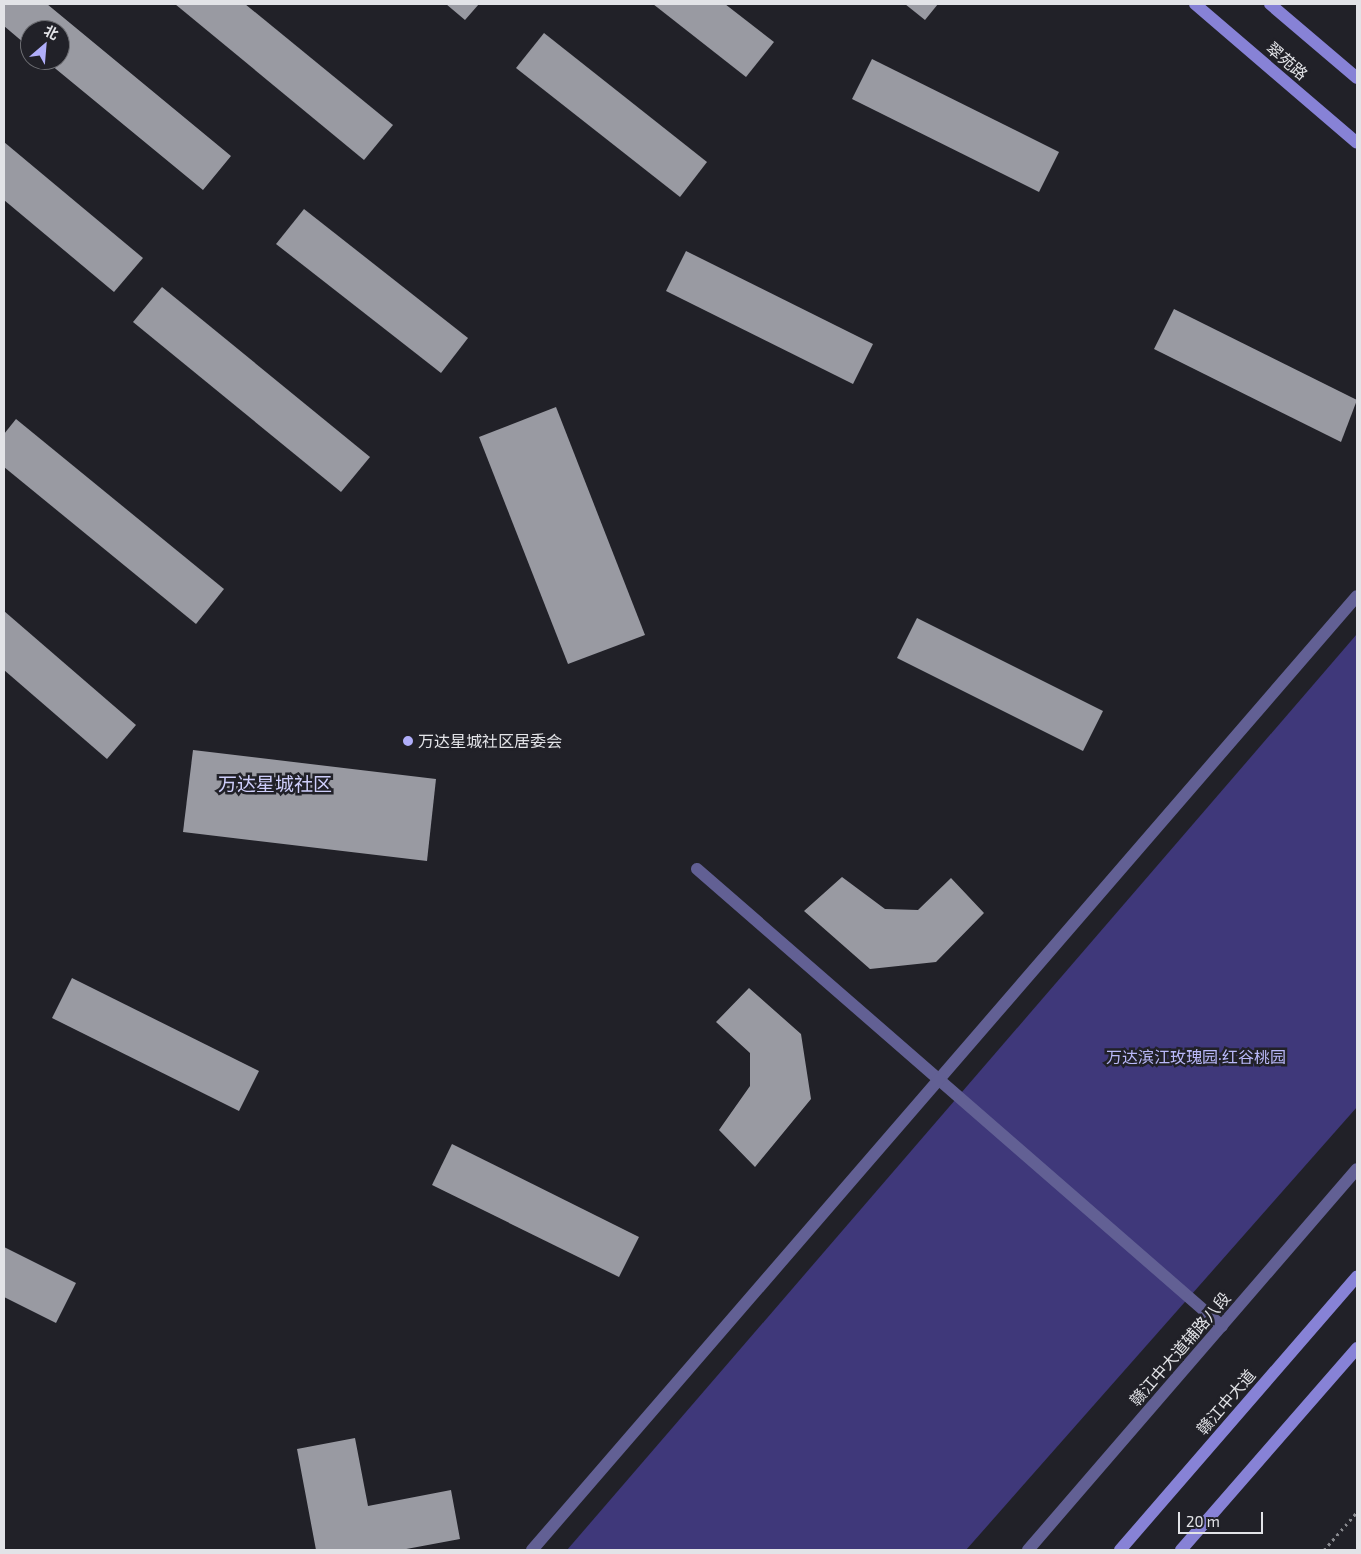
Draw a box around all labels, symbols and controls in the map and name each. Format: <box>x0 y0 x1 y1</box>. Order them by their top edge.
north arrow <box>20 20 70 70</box>
text: 北 <box>41 21 62 43</box>
street label: 翠苑路 <box>1263 38 1311 84</box>
place label: 万达星城社区居委会 <box>418 731 562 751</box>
marker: 万达星城社区居委会 <box>402 735 414 747</box>
district label: 万达星城社区 <box>218 773 332 795</box>
park label: 万达滨江玫瑰园·红谷桃园 <box>1106 1047 1286 1067</box>
street label: 赣江中大道辅路八段 <box>1126 1288 1234 1410</box>
street label: 赣江中大道 <box>1193 1366 1259 1438</box>
scale bar <box>1181 1502 1266 1534</box>
text: 20 m <box>1186 1512 1220 1530</box>

